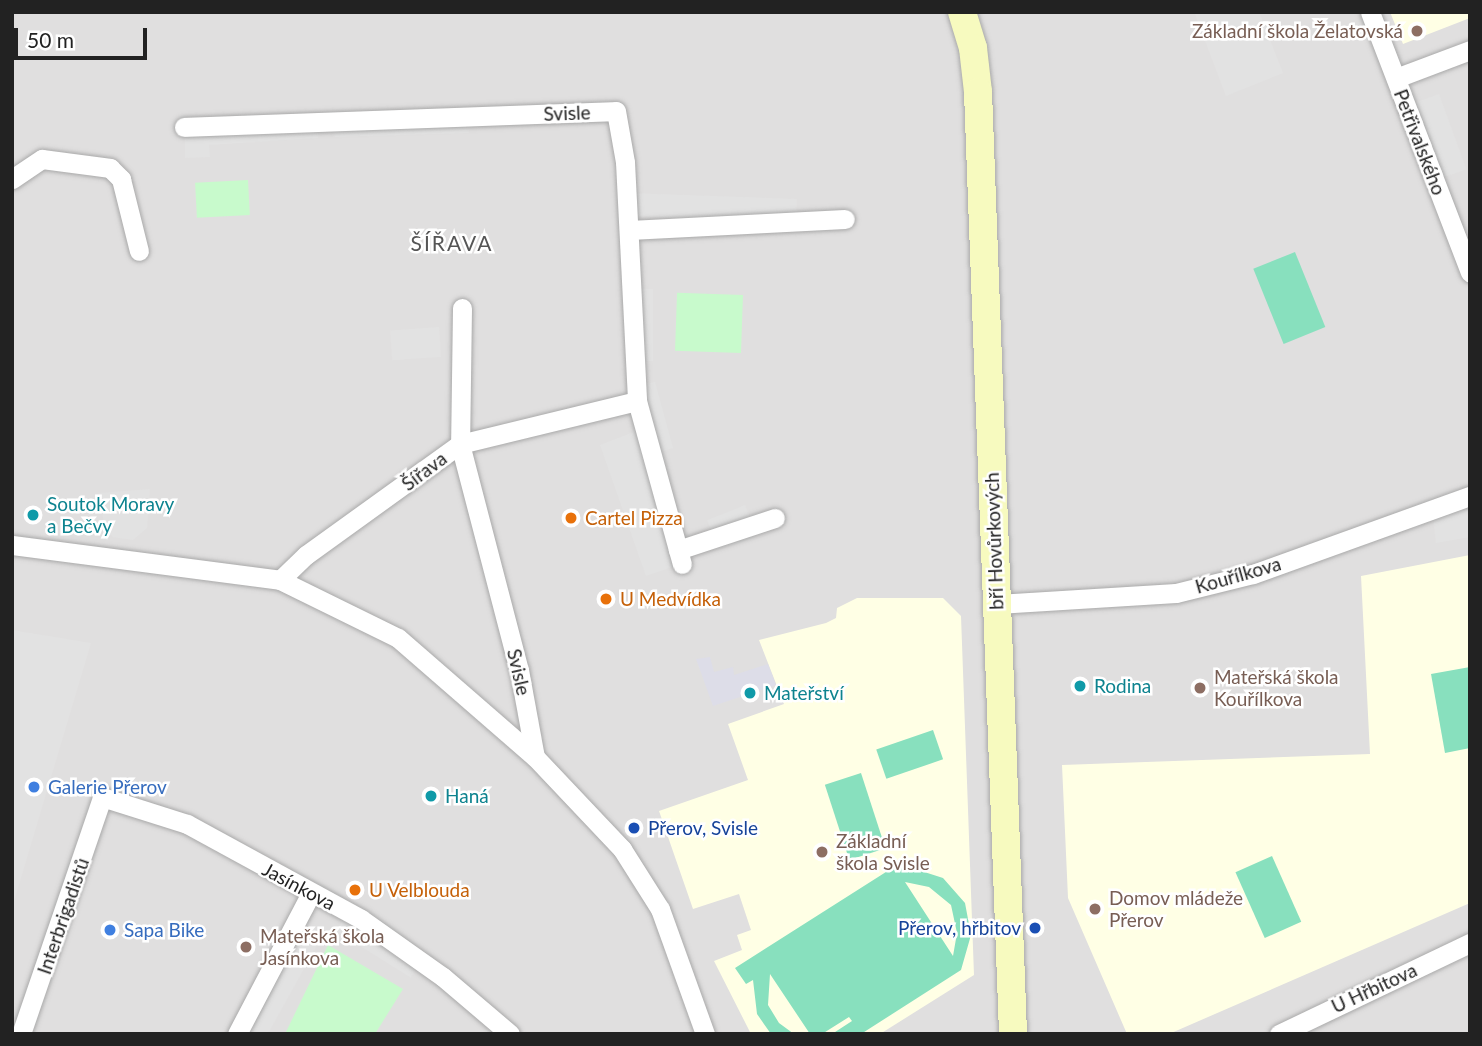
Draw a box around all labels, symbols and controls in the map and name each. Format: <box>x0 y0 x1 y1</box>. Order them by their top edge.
scale bar <box>18 14 150 58</box>
place label: Základní škola Želatovská <box>1192 20 1403 42</box>
marker: Základní škola Želatovská <box>1409 23 1425 39</box>
text: 50 m <box>27 27 74 52</box>
street label: Petřivalského <box>1389 86 1451 198</box>
street label: Svisle <box>543 101 591 125</box>
district label: ŠÍŘAVA <box>411 230 493 256</box>
street label: Šířava <box>397 447 451 495</box>
street label: bří Hovůrkových <box>980 472 1008 610</box>
place label: Soutok Moravy a Bečvy <box>47 493 174 537</box>
marker: Soutok Moravy a Bečvy <box>25 507 41 523</box>
place label: Cartel Pizza <box>585 507 683 529</box>
marker: Cartel Pizza <box>563 510 579 526</box>
street label: Kouřílkova <box>1192 552 1284 598</box>
place label: U Medvídka <box>620 588 721 610</box>
marker: U Medvídka <box>598 591 614 607</box>
street label: Svisle <box>503 647 535 697</box>
place label: Mateřská škola Kouřílkova <box>1214 666 1339 710</box>
place label: Rodina <box>1094 675 1151 697</box>
marker: Rodina <box>1072 678 1088 694</box>
marker: Mateřská škola Kouřílkova <box>1192 680 1208 696</box>
place label: Mateřství <box>764 682 844 704</box>
marker: Mateřství <box>742 685 758 701</box>
place label: Galerie Přerov <box>48 776 167 798</box>
marker: Galerie Přerov <box>26 779 42 795</box>
place label: Haná <box>445 785 489 807</box>
marker: Haná <box>423 788 439 804</box>
place label: Přerov, Svisle <box>648 817 758 839</box>
marker: Přerov, Svisle <box>626 820 642 836</box>
place label: Základní škola Svisle <box>836 830 930 874</box>
marker: Základní škola Svisle <box>814 844 830 860</box>
street label: Interbrigadistů <box>32 855 94 977</box>
street label: Jasínkova <box>259 857 339 915</box>
place label: U Velblouda <box>369 879 470 901</box>
marker: U Velblouda <box>347 882 363 898</box>
place label: Domov mládeže Přerov <box>1109 887 1244 931</box>
marker: Domov mládeže Přerov <box>1087 901 1103 917</box>
place label: Přerov, hřbitov <box>898 917 1021 939</box>
place label: Sapa Bike <box>124 919 204 941</box>
marker: Přerov, hřbitov <box>1027 920 1043 936</box>
marker: Sapa Bike <box>102 922 118 938</box>
place label: Mateřská škola Jasínkova <box>260 925 385 969</box>
marker: Mateřská škola Jasínkova <box>238 939 254 955</box>
street label: U Hřbitova <box>1328 958 1420 1018</box>

